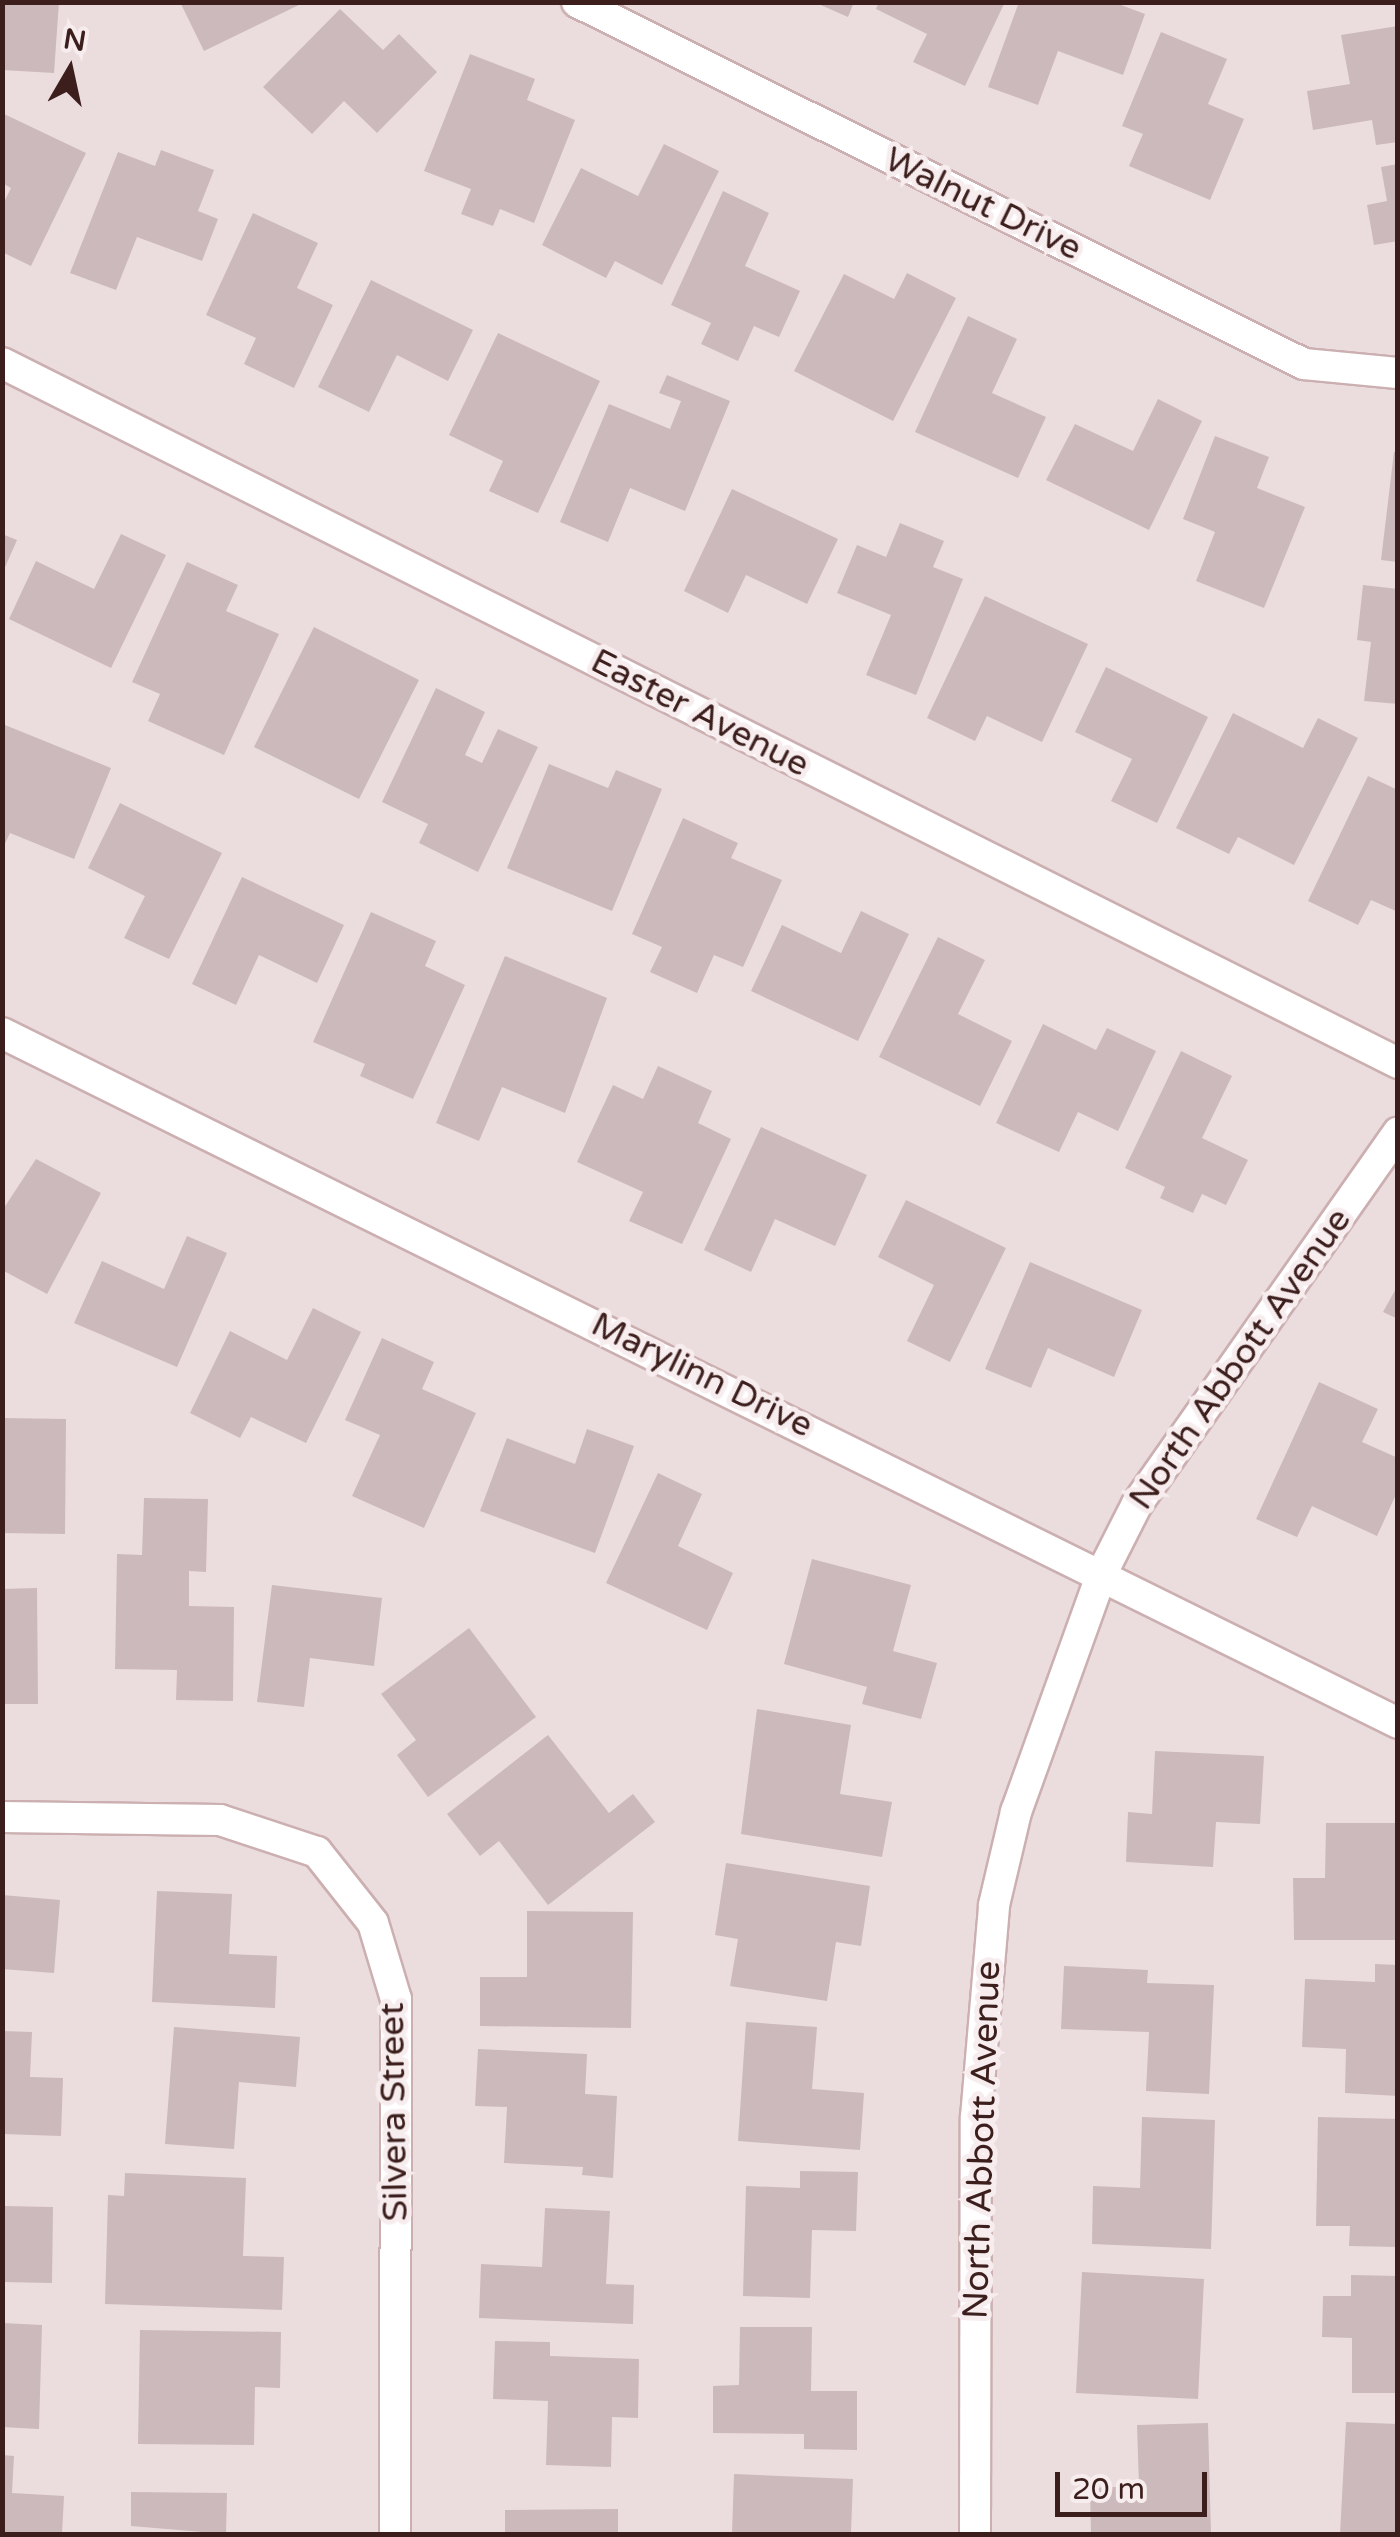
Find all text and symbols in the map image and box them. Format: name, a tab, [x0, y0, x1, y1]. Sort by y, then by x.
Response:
north arrow	[20, 20, 120, 120]
text: N	[61, 22, 88, 59]
street label: Walnut Drive	[878, 138, 1088, 270]
street label: Easter Avenue	[584, 640, 816, 786]
street label: North Abbott Avenue	[1120, 1200, 1360, 1518]
street label: Marylinn Drive	[584, 1303, 820, 1447]
street label: North Abbott Avenue	[955, 1960, 1009, 2320]
street label: Silvera Street	[371, 2002, 417, 2222]
scale bar	[1060, 2452, 1212, 2514]
text: 20 m	[1072, 2471, 1145, 2508]

